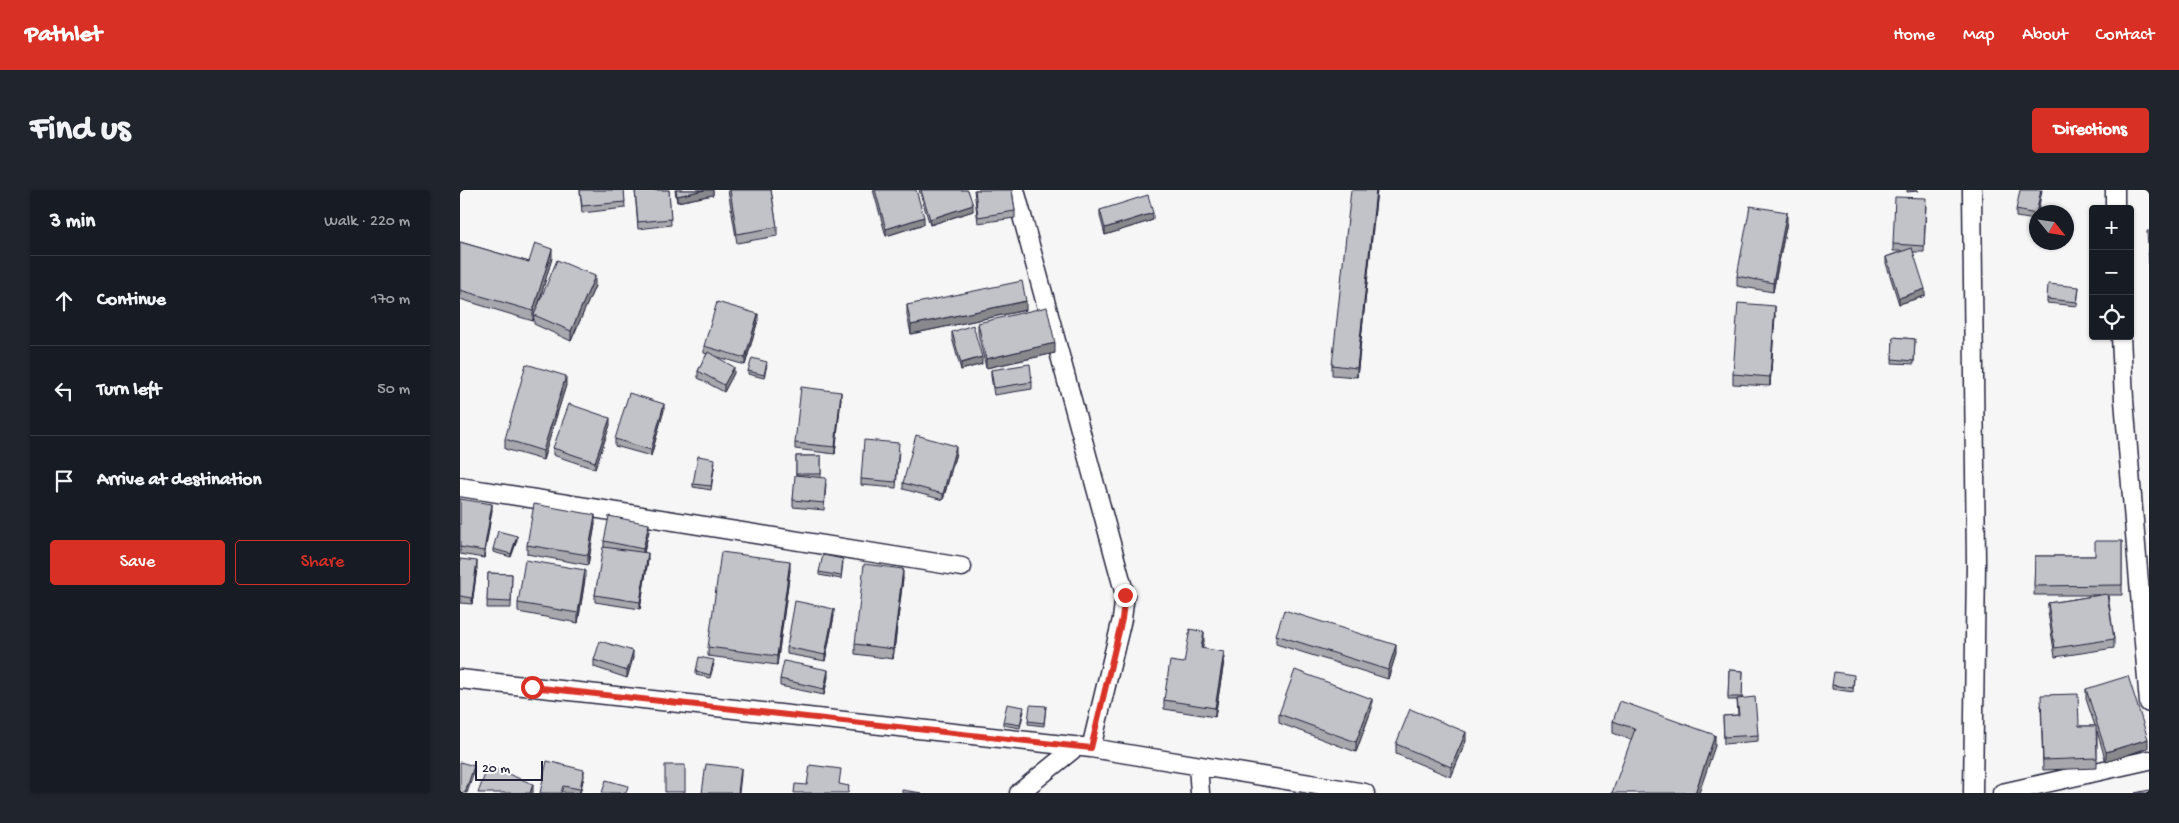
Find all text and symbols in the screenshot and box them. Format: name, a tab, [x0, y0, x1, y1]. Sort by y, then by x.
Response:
text: Pathlet	[25, 21, 102, 50]
text: Home	[1893, 25, 1935, 46]
text: Map	[1963, 25, 1994, 46]
text: About	[2022, 25, 2068, 46]
text: Contact	[2096, 25, 2154, 46]
button: Directions	[2032, 108, 2149, 153]
text: Find us	[30, 110, 130, 151]
north arrow	[2029, 205, 2074, 250]
map controls	[2089, 205, 2134, 340]
button: +	[2089, 205, 2134, 250]
text: 3 min	[50, 210, 95, 235]
text: Walk · 220 m	[324, 213, 410, 232]
button: −	[2089, 250, 2134, 295]
icon: ahead	[50, 287, 78, 315]
text: Continue	[97, 289, 166, 312]
text: 170 m	[371, 291, 410, 310]
button: locate	[2089, 295, 2134, 340]
icon: left	[50, 377, 78, 405]
text: Turn left	[97, 379, 161, 402]
text: 50 m	[377, 381, 410, 400]
icon: arrive	[50, 467, 78, 495]
text: Arrive at destination	[97, 469, 261, 492]
button: Save	[50, 540, 225, 585]
button: Share	[235, 540, 410, 585]
route end	[1114, 584, 1137, 607]
route start	[521, 676, 544, 699]
scale bar	[475, 758, 542, 781]
text: 20 m	[482, 761, 510, 778]

